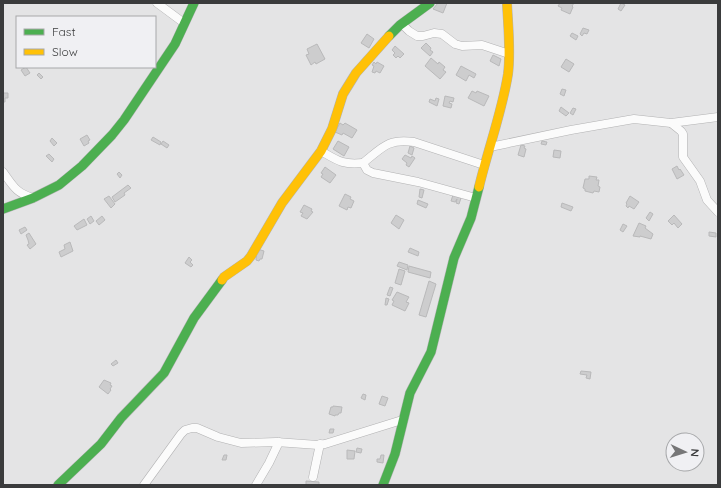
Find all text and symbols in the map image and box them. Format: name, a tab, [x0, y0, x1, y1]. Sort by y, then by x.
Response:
legend	[16, 16, 156, 68]
text: Fast	[52, 24, 76, 39]
text: Slow	[52, 44, 78, 59]
north arrow	[665, 432, 705, 472]
text: N	[688, 448, 702, 457]

